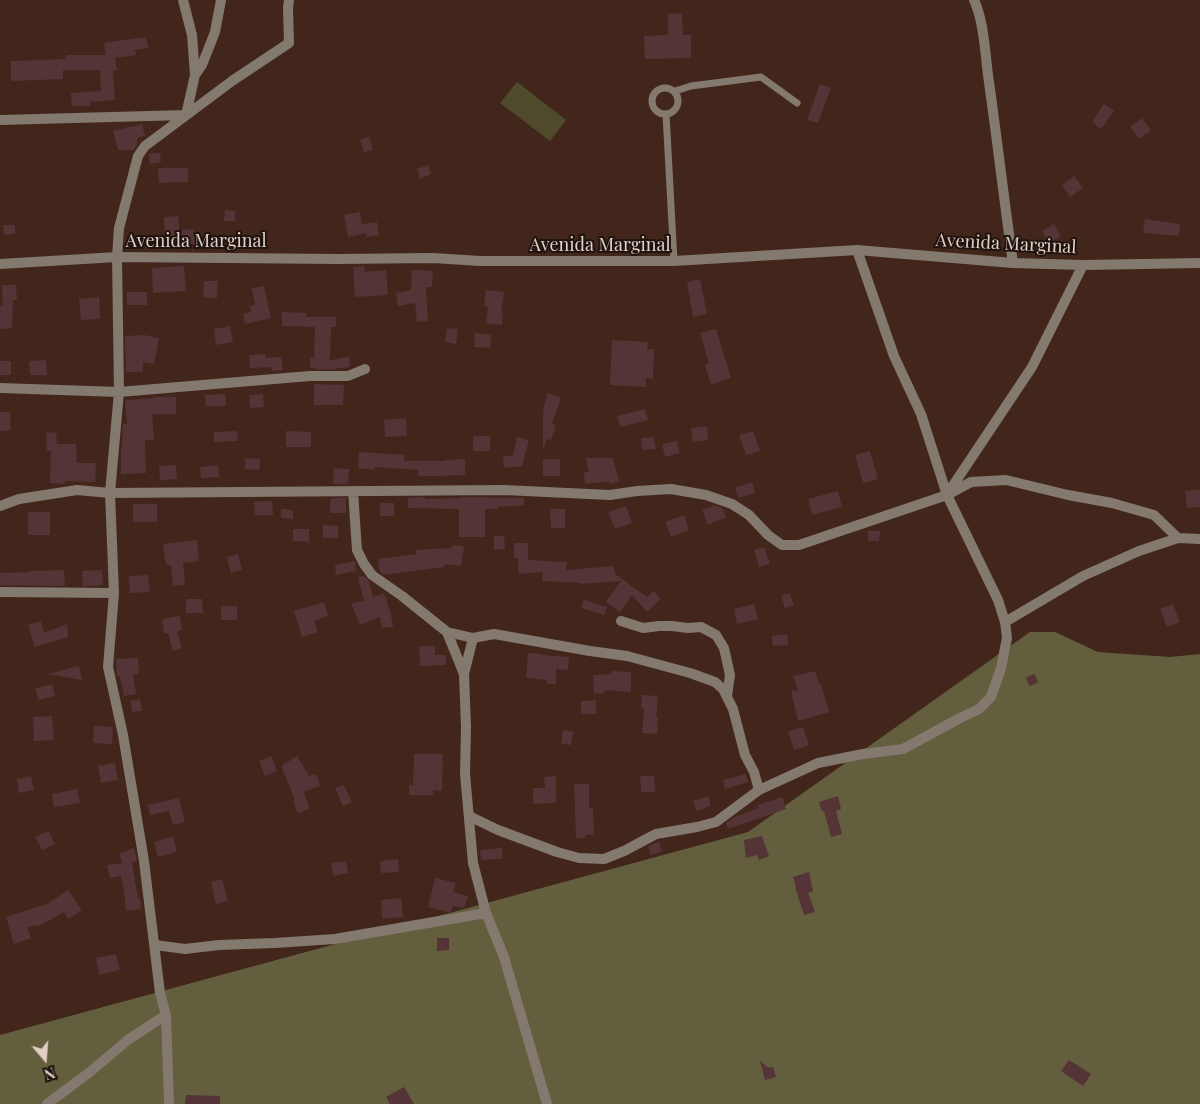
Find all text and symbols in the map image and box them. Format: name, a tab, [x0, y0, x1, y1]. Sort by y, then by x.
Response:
street label: Avenida Marginal	[125, 230, 267, 252]
street label: Avenida Marginal	[935, 230, 1077, 258]
street label: Avenida Marginal	[529, 234, 671, 256]
north arrow	[20, 1034, 70, 1084]
text: N	[42, 1063, 58, 1084]

